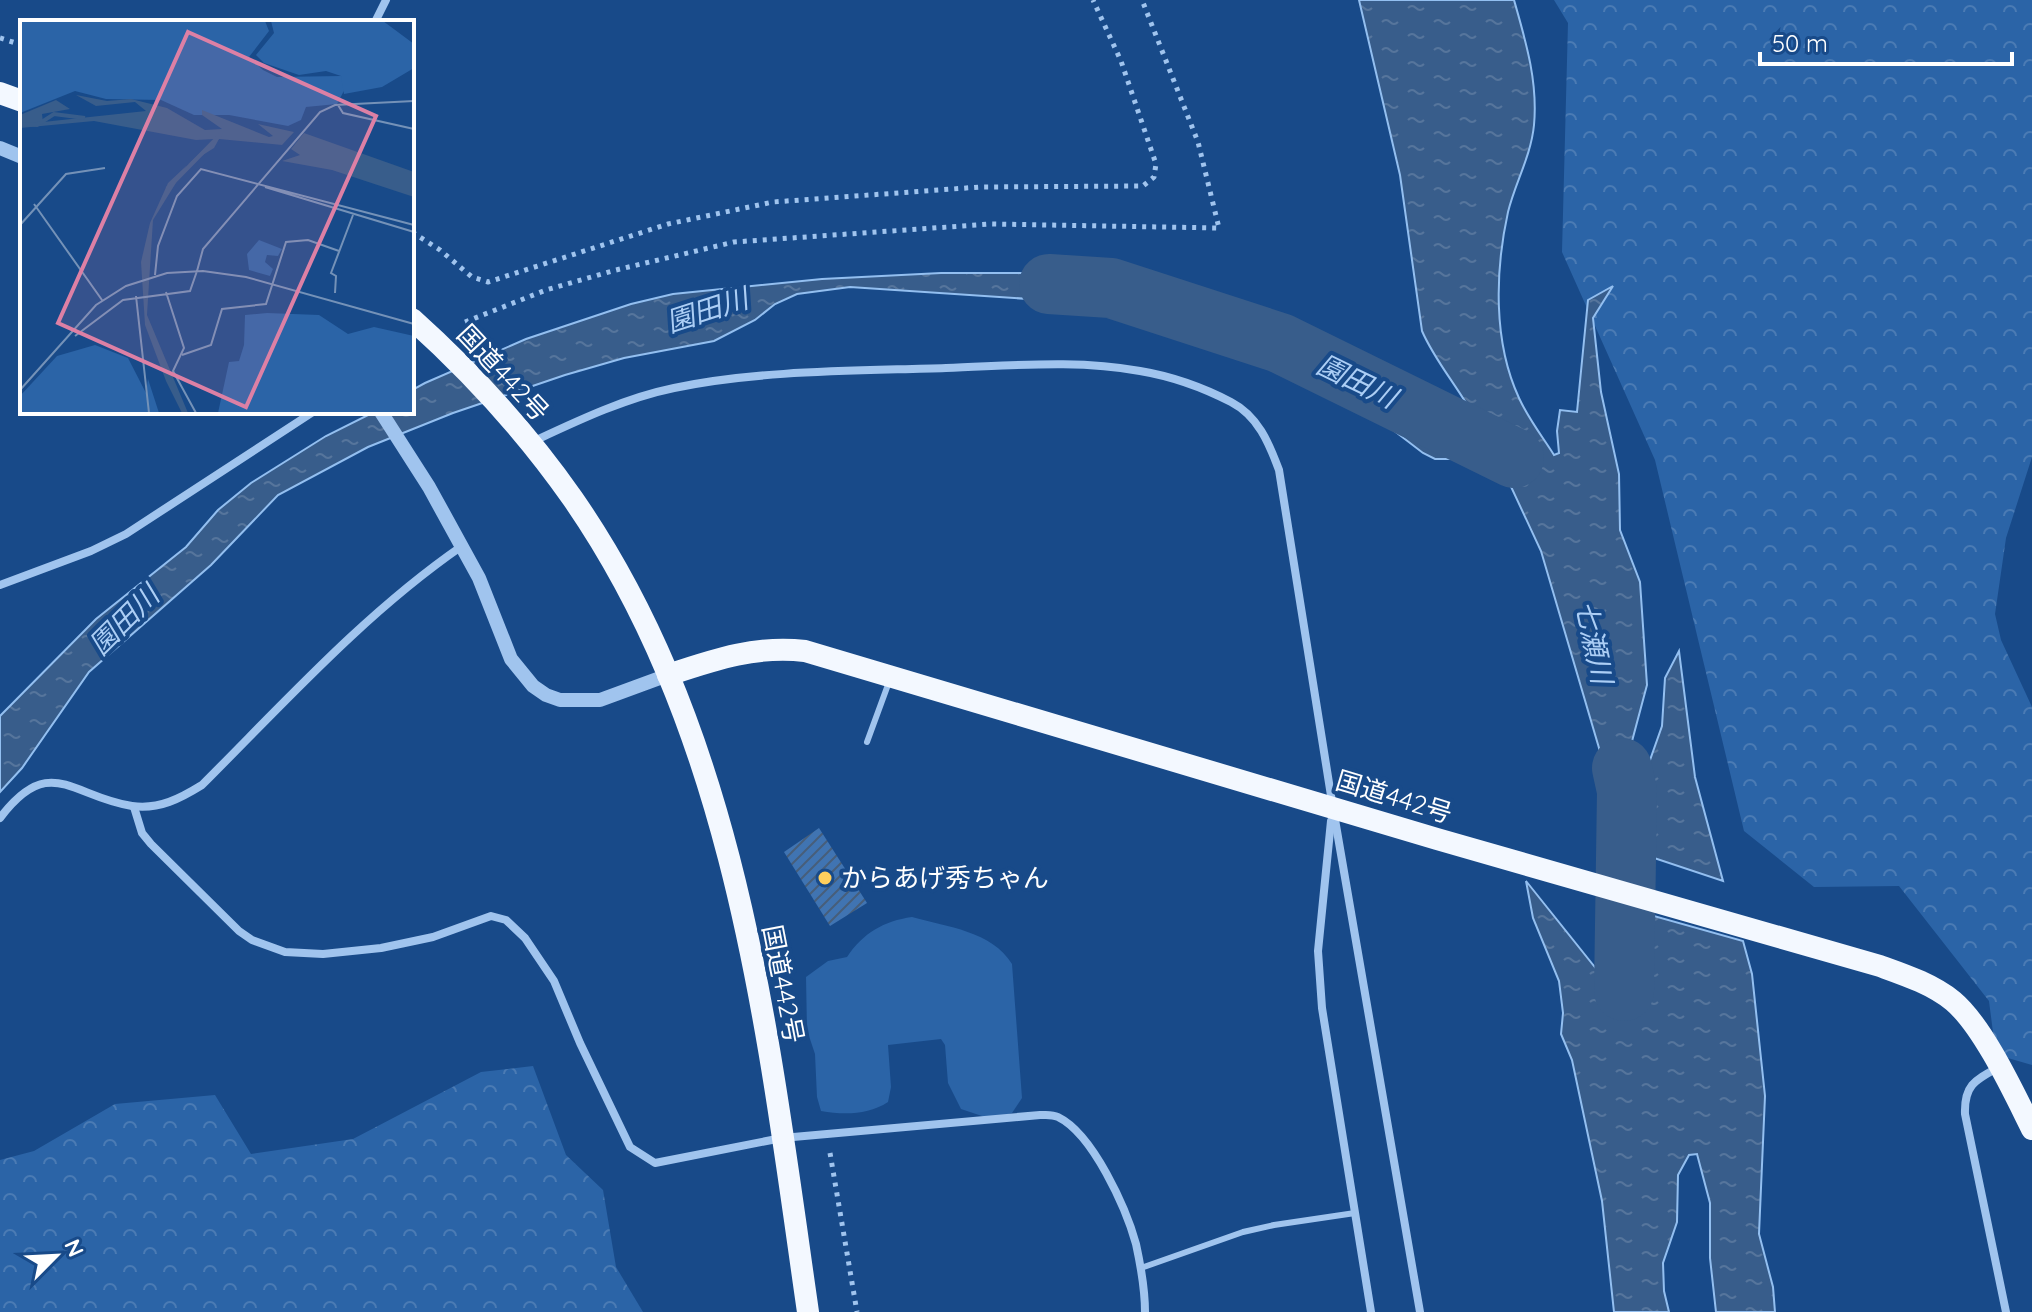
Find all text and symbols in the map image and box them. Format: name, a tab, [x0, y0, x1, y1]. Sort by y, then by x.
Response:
scale bar	[1760, 16, 2012, 66]
inset map	[20, 20, 414, 414]
text: 50 m	[1772, 28, 1828, 58]
water label: 園田川	[661, 279, 755, 339]
street label: 国道442号	[450, 318, 556, 428]
water label: 園田川	[1312, 346, 1405, 416]
water label: 園田川	[82, 575, 168, 662]
water label: 七瀬川	[1569, 597, 1621, 690]
street label: 国道442号	[1332, 763, 1456, 830]
place label: からあげ秀ちゃん	[841, 861, 1049, 894]
marker: からあげ秀ちゃん	[816, 869, 834, 887]
street label: 国道442号	[756, 922, 811, 1046]
north arrow	[16, 1216, 96, 1296]
text: N	[58, 1235, 90, 1261]

